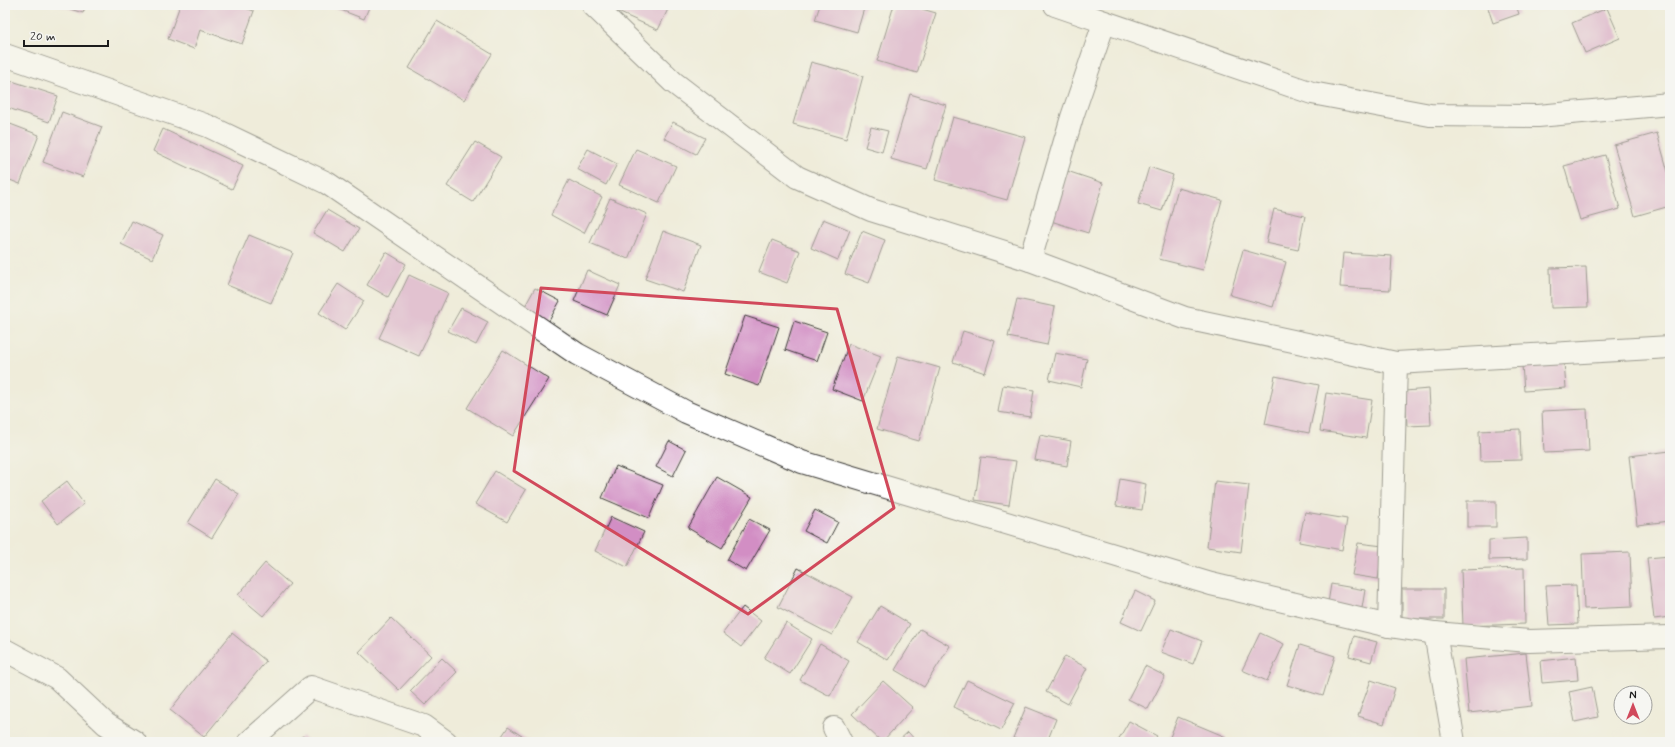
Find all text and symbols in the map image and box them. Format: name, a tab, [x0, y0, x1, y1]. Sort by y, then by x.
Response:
scale bar	[24, 22, 108, 48]
text: 20 m	[30, 29, 56, 45]
north arrow	[1613, 685, 1653, 725]
text: N	[1629, 689, 1637, 703]

